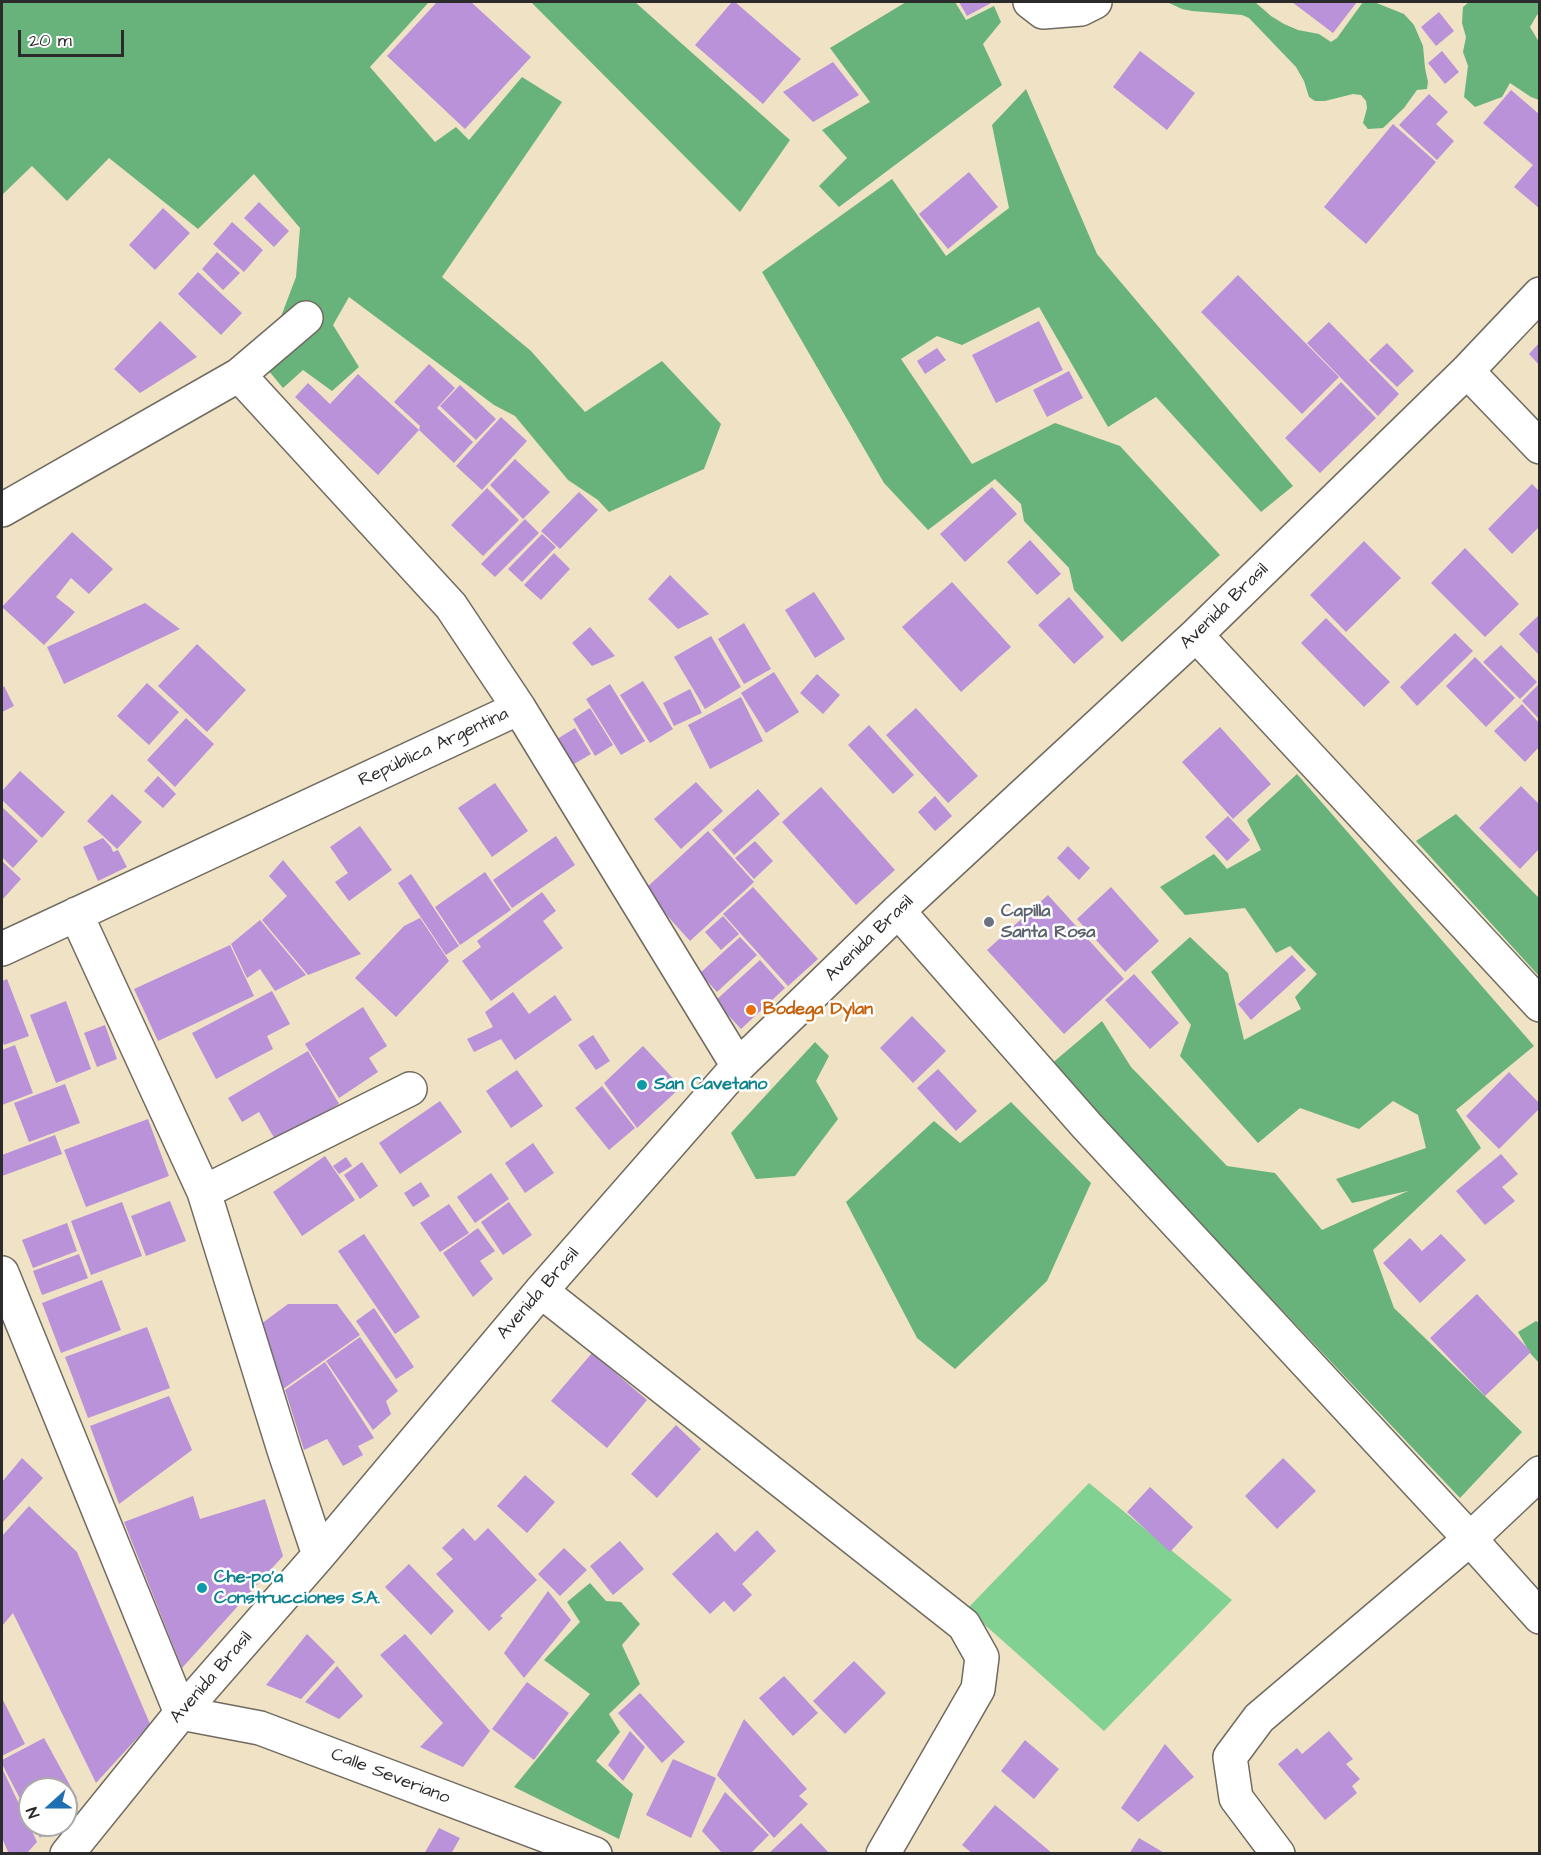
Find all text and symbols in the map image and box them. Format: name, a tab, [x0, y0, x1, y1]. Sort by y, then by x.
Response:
scale bar	[21, 18, 128, 56]
text: 20 m	[29, 28, 72, 53]
street label: Avenida Brasil	[1176, 559, 1274, 655]
street label: República Argentina	[356, 704, 512, 792]
street label: Avenida Brasil	[821, 891, 919, 987]
place label: Capilla Santa Rosa	[1001, 901, 1096, 944]
marker: Capilla Santa Rosa	[982, 915, 996, 929]
place label: Bodega Dylan	[763, 999, 873, 1021]
marker: Bodega Dylan	[744, 1003, 758, 1017]
place label: San Cavetano	[654, 1074, 767, 1096]
marker: San Cavetano	[635, 1078, 649, 1092]
street label: Avenida Brasil	[493, 1244, 585, 1344]
place label: Che-po'a Construcciones S.A.	[214, 1567, 380, 1610]
marker: Che-po'a Construcciones S.A.	[195, 1581, 209, 1595]
street label: Avenida Brasil	[166, 1628, 258, 1728]
street label: Calle Severiano	[327, 1744, 453, 1810]
north arrow	[18, 1777, 78, 1837]
text: N	[21, 1804, 45, 1821]

